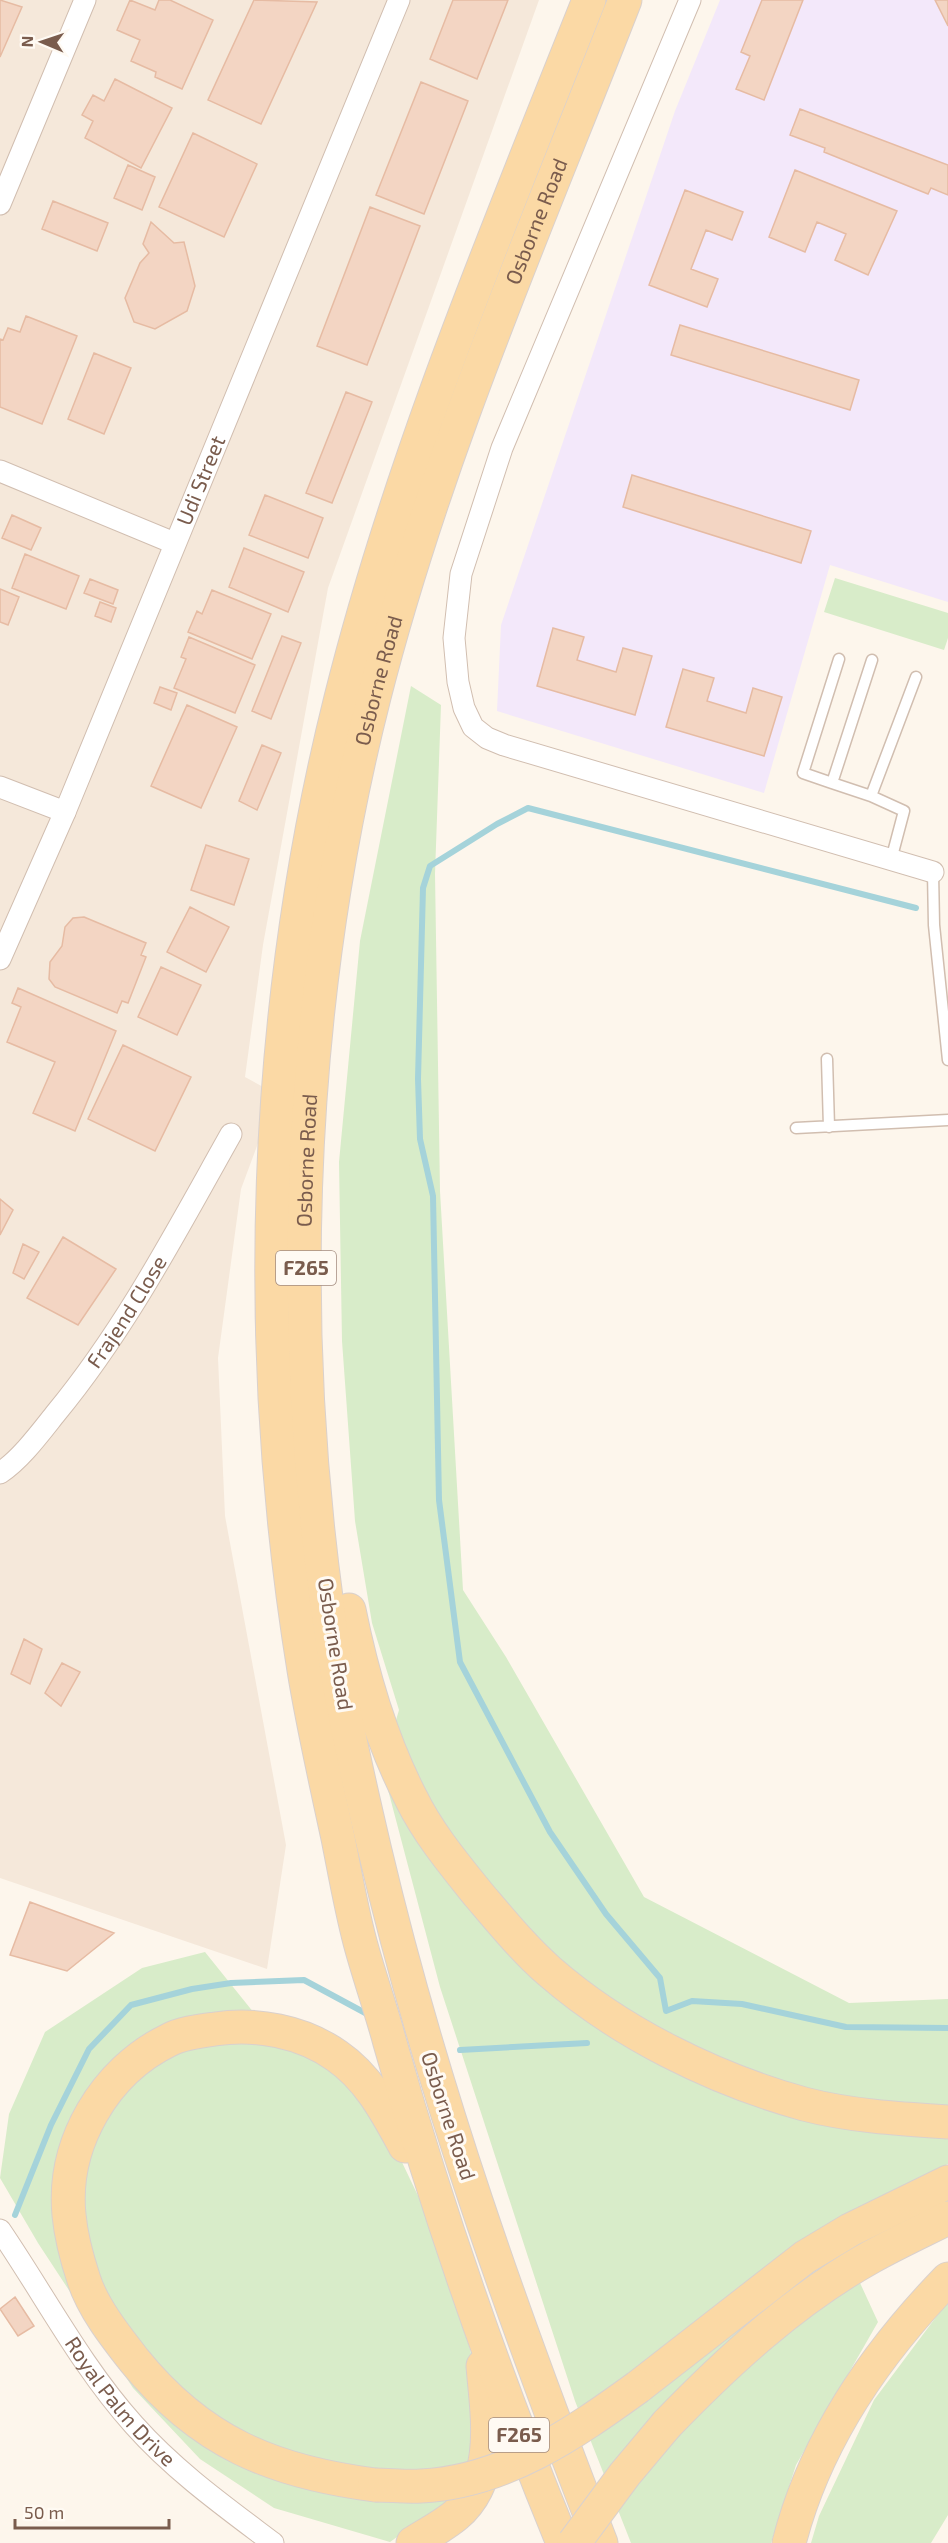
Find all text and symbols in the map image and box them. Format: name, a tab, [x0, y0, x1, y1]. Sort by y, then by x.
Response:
north arrow	[12, 12, 72, 72]
text: N	[17, 35, 36, 48]
street label: Osborne Road	[499, 154, 572, 288]
street label: Udi Street	[170, 432, 229, 528]
street label: Osborne Road	[349, 612, 407, 748]
street label: Osborne Road	[291, 1093, 321, 1227]
street label: Frajend Close	[81, 1251, 171, 1372]
road number: F265	[276, 1251, 336, 1285]
street label: Osborne Road	[314, 1576, 359, 1712]
street label: Osborne Road	[417, 2048, 482, 2183]
street label: Royal Palm Drive	[61, 2332, 181, 2471]
road number: F265	[489, 2418, 549, 2452]
scale bar	[15, 2492, 170, 2530]
text: 50 m	[24, 2501, 64, 2523]

